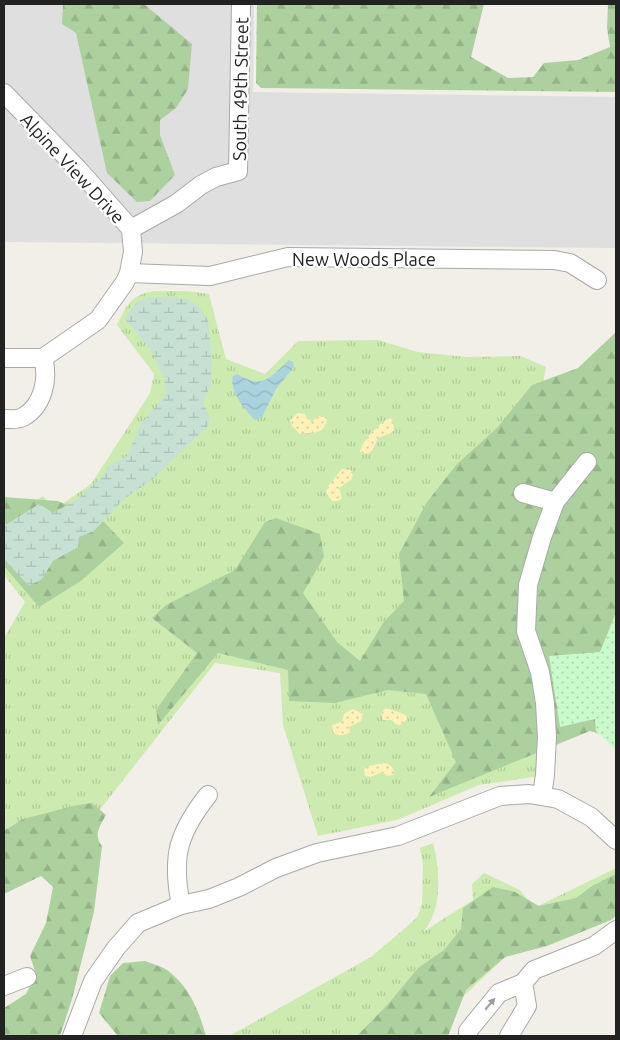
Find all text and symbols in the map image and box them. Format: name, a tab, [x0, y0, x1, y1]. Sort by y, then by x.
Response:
street label: South 49th Street	[229, 17, 251, 161]
street label: Alpine View Drive	[17, 109, 129, 227]
street label: New Woods Place	[292, 249, 436, 269]
one-way arrow	[485, 998, 496, 1011]

